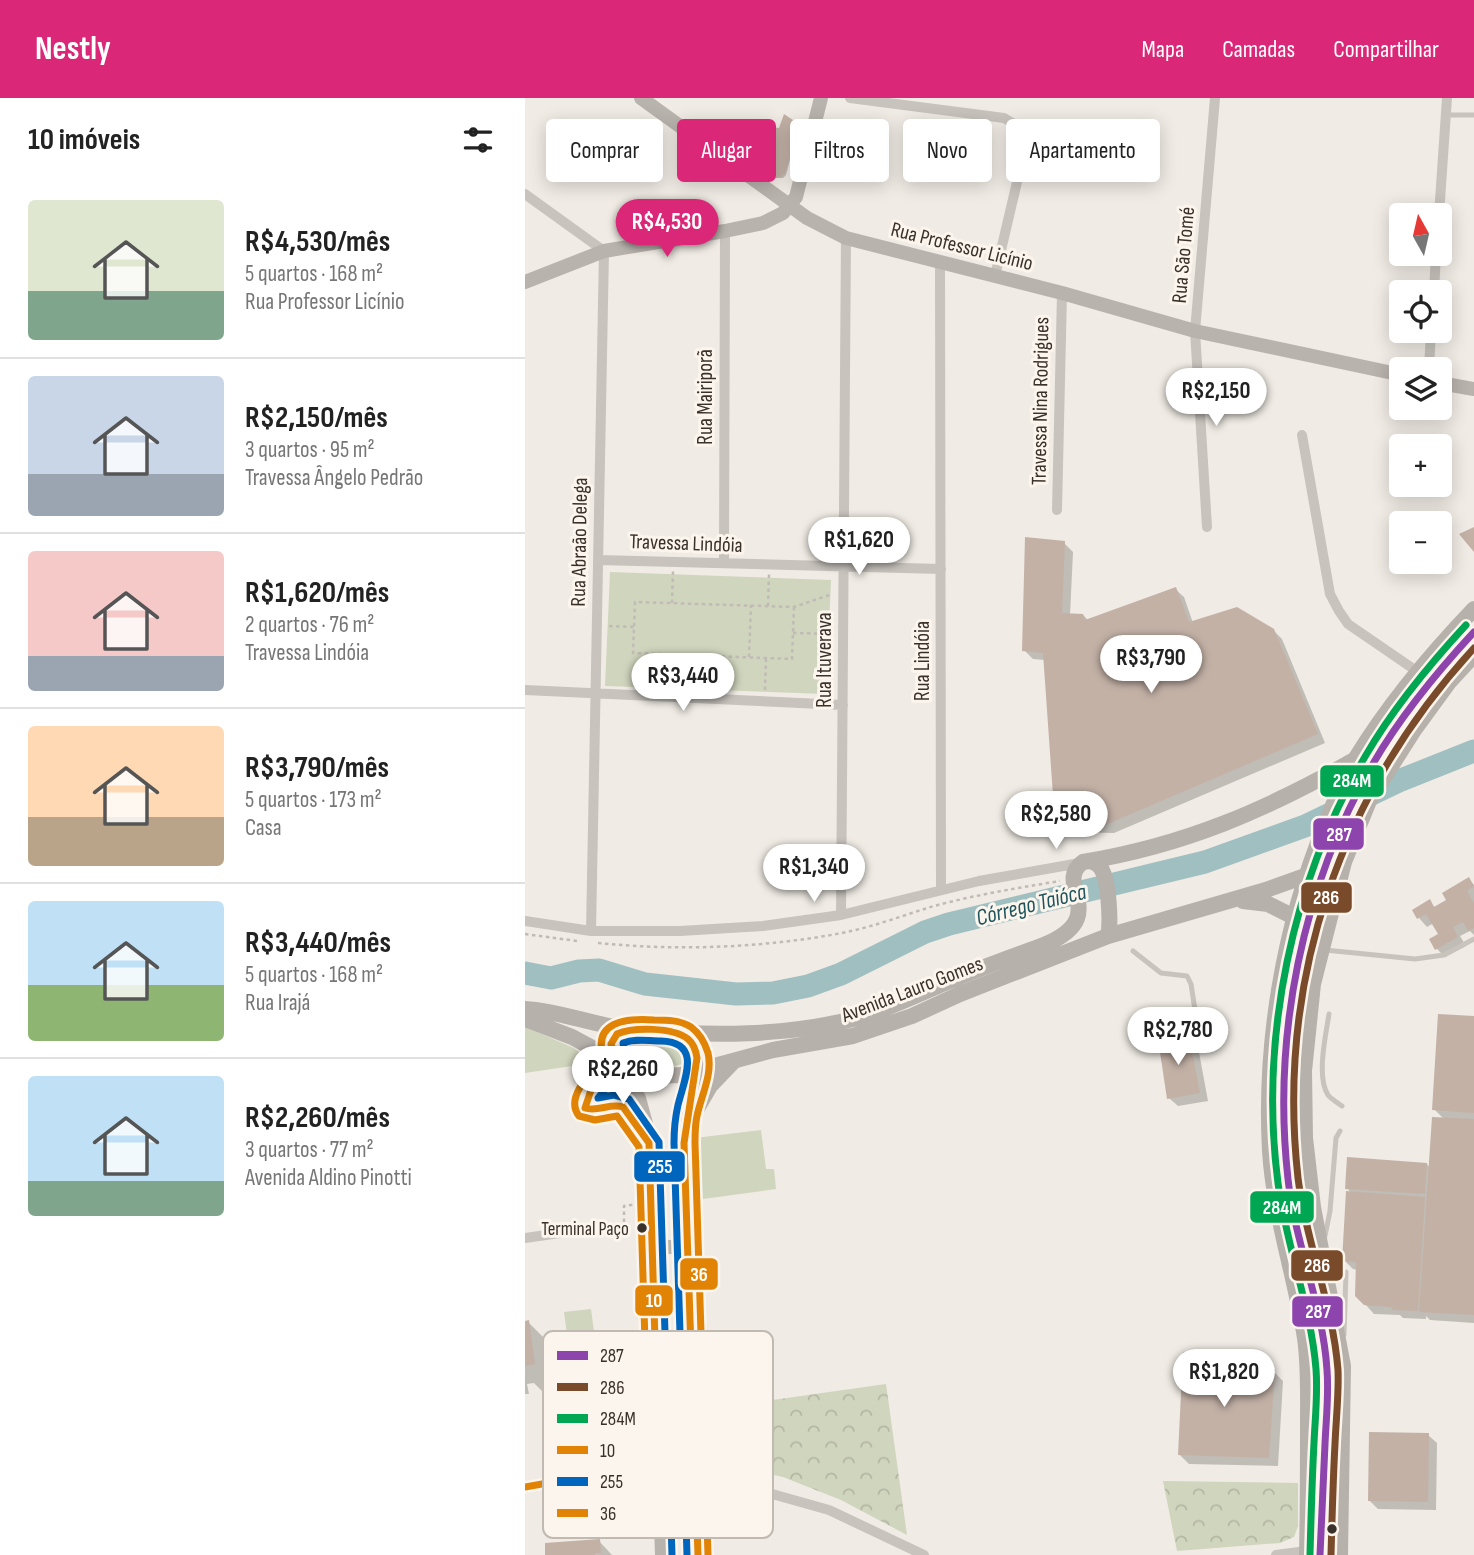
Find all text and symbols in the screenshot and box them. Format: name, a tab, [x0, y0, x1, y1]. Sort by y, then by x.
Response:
text: Nestly	[35, 29, 111, 69]
text: Mapa	[1142, 35, 1184, 64]
text: Camadas	[1222, 35, 1295, 64]
text: Compartilhar	[1333, 35, 1439, 64]
chip: Comprar	[546, 119, 663, 182]
chip: Alugar	[677, 119, 776, 182]
chip: Filtros	[790, 119, 889, 182]
chip: Novo	[903, 119, 992, 182]
chip: Apartamento	[1006, 119, 1160, 182]
icon: filters	[459, 121, 497, 159]
text: 10 imóveis	[28, 122, 140, 158]
pin: R$4,530	[602, 200, 732, 259]
north arrow	[1389, 203, 1453, 266]
map controls	[1389, 203, 1452, 574]
street label: Rua São Tomé	[1167, 206, 1200, 304]
text: R$4,530	[632, 208, 702, 236]
street label: Rua Professor Licínio	[888, 217, 1036, 276]
text: R$4,530/mês	[245, 224, 390, 260]
icon: home	[84, 228, 168, 312]
text: 5 quartos · 168 m²	[245, 260, 383, 288]
button: locate	[1389, 280, 1452, 343]
text: Rua Professor Licínio	[245, 288, 405, 316]
street label: Travessa Nina Rodrigues	[1027, 317, 1054, 485]
street label: Rua Mairiporã	[693, 349, 718, 445]
button: layers	[1389, 357, 1452, 420]
pin: R$2,150	[1151, 368, 1281, 428]
text: R$2,150	[1182, 377, 1250, 405]
text: R$2,150/mês	[245, 400, 388, 436]
icon: home	[84, 404, 168, 488]
button: +	[1389, 434, 1452, 497]
text: 3 quartos · 95 m²	[245, 436, 375, 464]
text: Travessa Ângelo Pedrão	[245, 464, 423, 492]
street label: Rua Abraão Delega	[566, 477, 593, 607]
button: −	[1389, 511, 1452, 574]
pin: R$1,620	[794, 518, 924, 577]
text: R$1,620	[824, 526, 894, 554]
street label: Travessa Lindóia	[629, 529, 743, 558]
text: R$1,620/mês	[245, 575, 389, 611]
icon: home	[84, 579, 168, 663]
text: 2 quartos · 76 m²	[245, 611, 374, 639]
street label: Rua Ituverava	[812, 612, 837, 708]
street label: Rua Lindóia	[910, 621, 935, 701]
pin: R$3,790	[1086, 636, 1216, 695]
text: Travessa Lindóia	[245, 639, 369, 667]
text: R$3,790	[1116, 644, 1186, 672]
pin: R$3,440	[618, 654, 748, 713]
text: R$3,440	[647, 662, 719, 690]
text: R$3,790/mês	[245, 750, 389, 786]
icon: home	[84, 754, 168, 838]
line badge: 284M	[1319, 764, 1385, 798]
text: 284M	[1333, 770, 1371, 793]
text: 5 quartos · 173 m²	[245, 786, 382, 814]
pin: R$2,580	[991, 792, 1121, 851]
text: R$2,580	[1021, 800, 1091, 828]
text: Casa	[245, 814, 282, 842]
line badge: 287	[1312, 817, 1365, 851]
text: 287	[1326, 824, 1352, 847]
pin: R$1,340	[749, 844, 879, 904]
text: R$1,340	[779, 853, 849, 881]
water label: Córrego Taióca	[973, 878, 1090, 932]
line badge: 286	[1300, 881, 1353, 914]
text: 286	[1313, 887, 1339, 910]
text: R$3,440/mês	[245, 925, 391, 961]
icon: home	[84, 929, 168, 1013]
street label: Avenida Lauro Gomes	[837, 951, 986, 1028]
text: 5 quartos · 168 m²	[245, 961, 383, 989]
text: Rua Irajá	[245, 989, 310, 1017]
pin: R$2,780	[1113, 1007, 1243, 1067]
text: R$2,780	[1143, 1016, 1213, 1044]
pin: R$2,260	[558, 1046, 688, 1106]
text: R$2,260	[588, 1055, 658, 1083]
text: R$2,260/mês	[245, 1100, 390, 1136]
icon: home	[84, 1104, 168, 1188]
text: 3 quartos · 77 m²	[245, 1136, 374, 1164]
line badge: 255	[633, 1150, 686, 1183]
text: 255	[647, 1156, 673, 1179]
text: Avenida Aldino Pinotti	[245, 1164, 412, 1192]
line badge: 284M	[1249, 1190, 1315, 1224]
text: 284M	[1263, 1197, 1301, 1220]
place label: Terminal Paço	[541, 1218, 629, 1241]
marker: Terminal Paço	[635, 1221, 649, 1235]
line badge: 286	[1290, 1249, 1344, 1282]
text: 286	[1304, 1255, 1330, 1278]
line badge: 36	[679, 1257, 719, 1291]
text: 36	[690, 1264, 708, 1287]
line badge: 10	[634, 1284, 674, 1317]
text: 10	[646, 1290, 662, 1313]
line badge: 287	[1291, 1295, 1344, 1328]
text: 287	[1305, 1301, 1331, 1324]
legend	[543, 1331, 773, 1538]
text: 287	[600, 1345, 624, 1368]
pin: R$1,820	[1159, 1350, 1289, 1409]
text: R$1,820	[1189, 1358, 1259, 1386]
text: 286	[600, 1377, 624, 1400]
text: 284M	[600, 1408, 636, 1431]
text: 10	[600, 1440, 615, 1463]
text: 255	[600, 1471, 623, 1494]
text: 36	[600, 1503, 616, 1526]
unlabelled marker	[1325, 1522, 1339, 1536]

